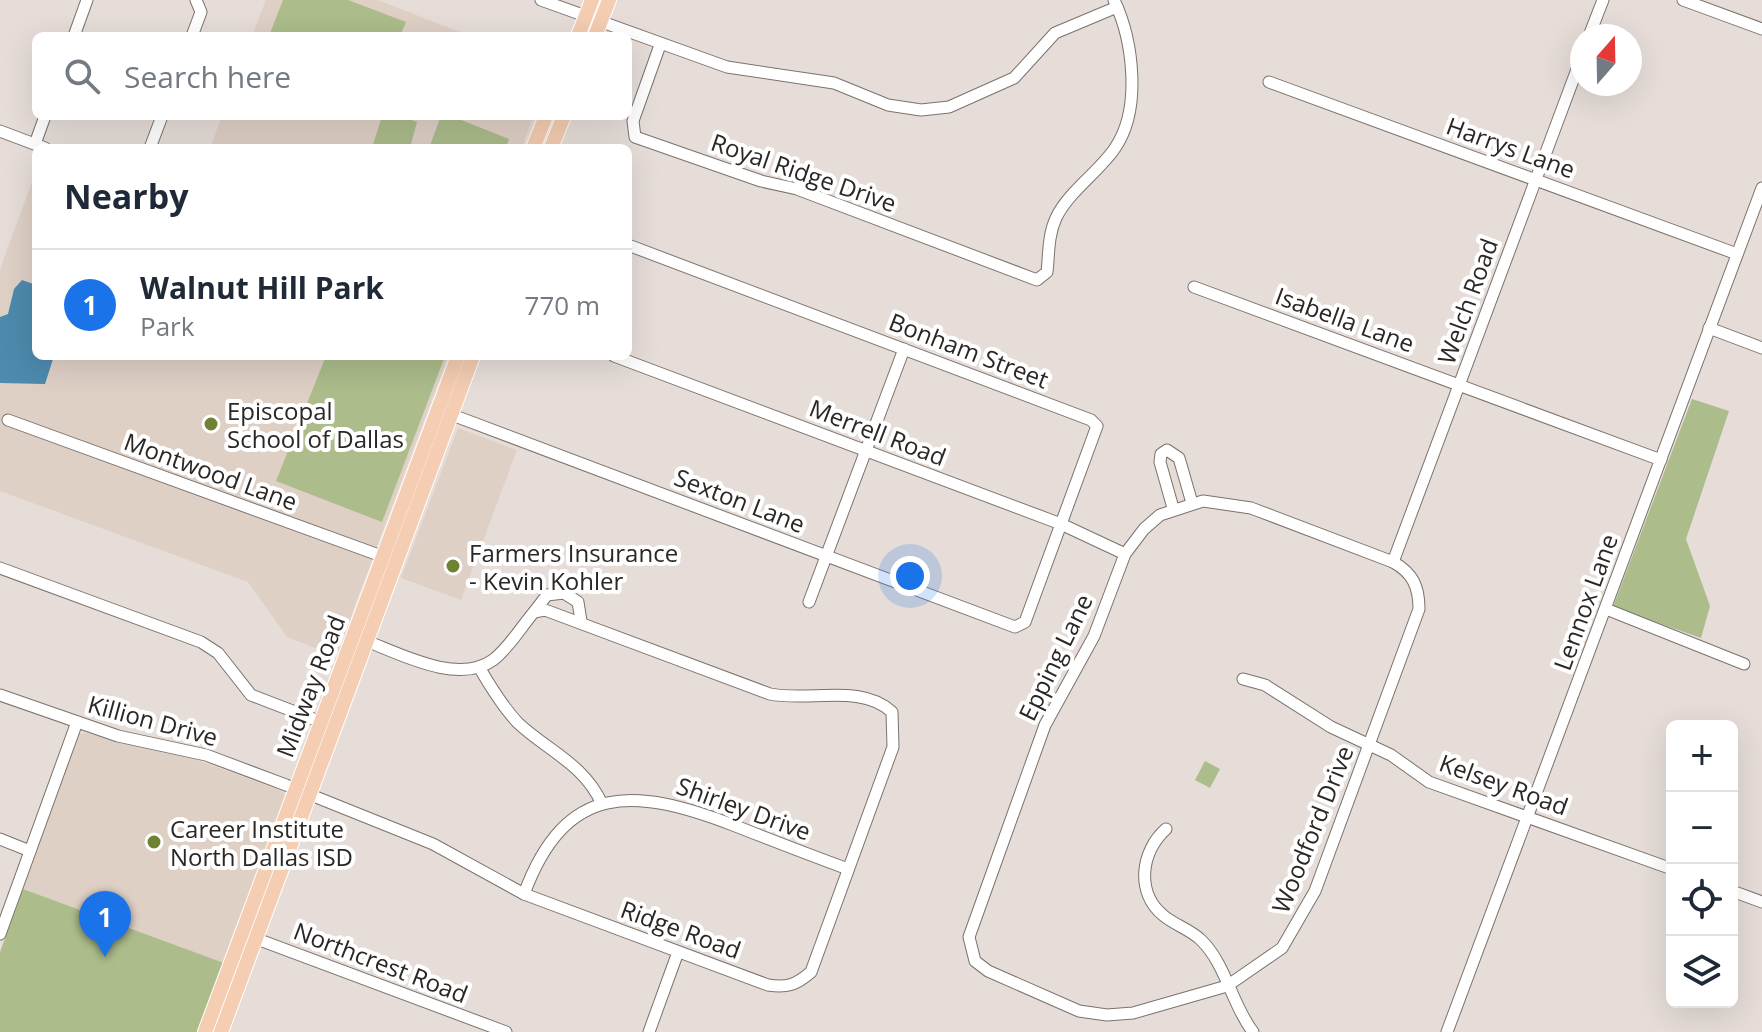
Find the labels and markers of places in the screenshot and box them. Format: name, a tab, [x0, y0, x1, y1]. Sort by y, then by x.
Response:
place label: Episcopal School of Dallas	[227, 394, 404, 455]
marker: Episcopal School of Dallas	[202, 415, 220, 433]
place label: Farmers Insurance - Kevin Kohler	[469, 536, 678, 597]
marker: Farmers Insurance - Kevin Kohler	[444, 557, 462, 575]
place label: Career Institute North Dallas ISD	[170, 812, 353, 873]
marker: Career Institute North Dallas ISD	[145, 833, 163, 851]
pin: 1	[79, 891, 131, 957]

